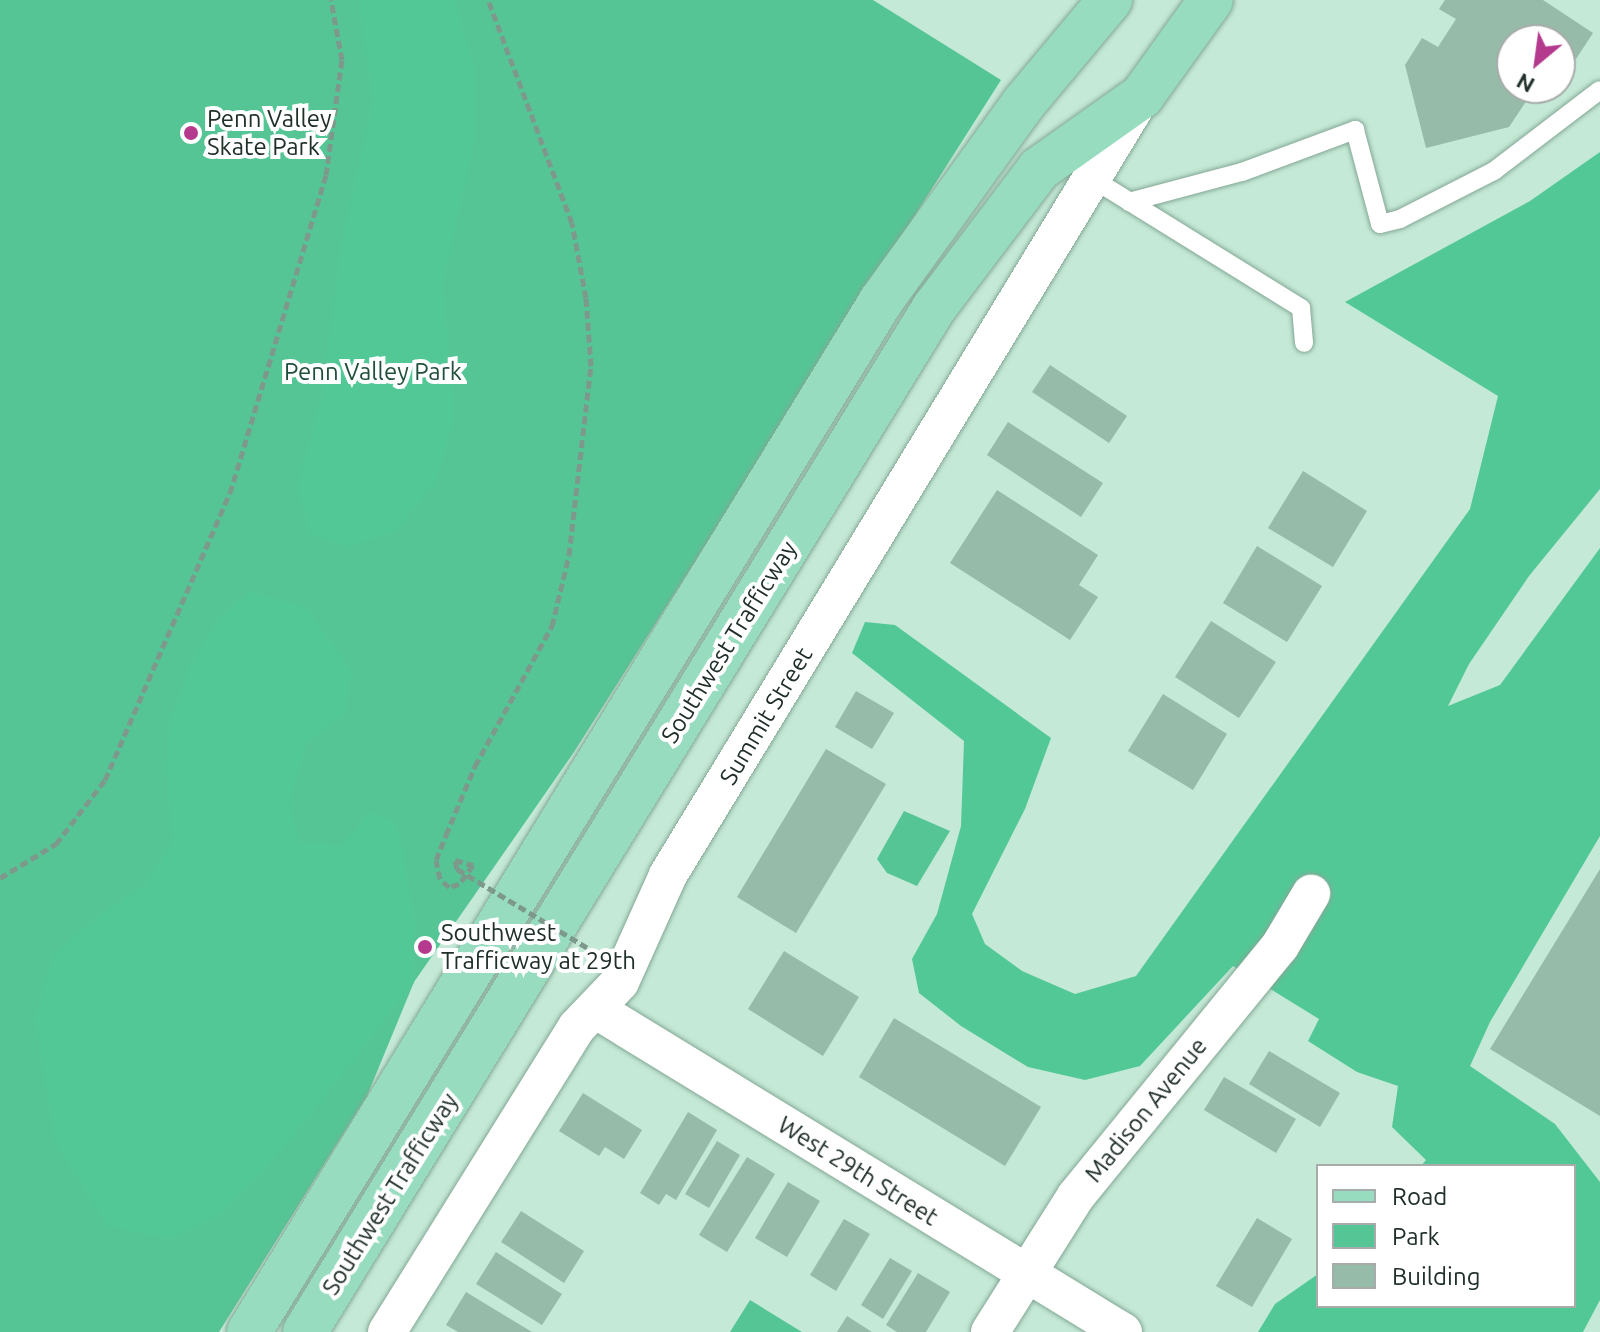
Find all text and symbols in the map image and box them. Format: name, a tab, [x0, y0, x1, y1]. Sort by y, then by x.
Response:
north arrow	[1496, 24, 1576, 104]
text: N	[1512, 69, 1538, 99]
place label: Penn Valley Skate Park	[207, 105, 332, 161]
marker: Penn Valley Skate Park	[182, 124, 200, 142]
park label: Penn Valley Park	[284, 358, 462, 386]
street label: Southwest Trafficway	[655, 536, 803, 748]
street label: Summit Street	[714, 642, 818, 790]
place label: Southwest Trafficway at 29th	[441, 919, 636, 975]
marker: Southwest Trafficway at 29th	[416, 938, 434, 956]
street label: Madison Avenue	[1079, 1032, 1213, 1188]
street label: Southwest Trafficway	[316, 1088, 464, 1300]
street label: West 29th Street	[773, 1110, 943, 1232]
legend	[1316, 1164, 1576, 1308]
text: Road	[1392, 1183, 1447, 1210]
text: Park	[1392, 1223, 1440, 1250]
text: Building	[1392, 1263, 1480, 1290]

